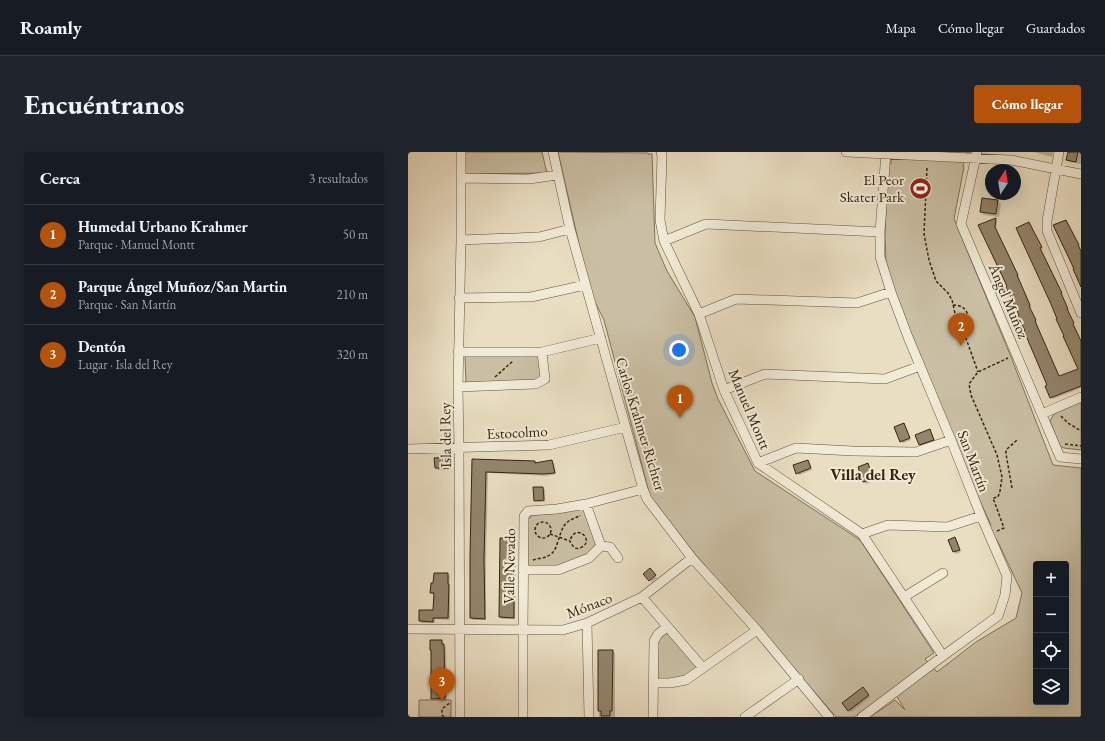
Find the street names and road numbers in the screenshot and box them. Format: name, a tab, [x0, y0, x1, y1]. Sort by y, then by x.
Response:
street label: Ángel Muñoz	[984, 260, 1033, 342]
street label: Carlos Krahmer Richter	[612, 355, 670, 493]
street label: Manuel Montt	[725, 366, 776, 452]
street label: Isla del Rey	[435, 402, 455, 468]
street label: Estocolmo	[486, 421, 548, 443]
street label: San Martín	[954, 428, 994, 495]
street label: Valle Nevado	[499, 528, 519, 604]
street label: Mónaco	[563, 588, 615, 622]

